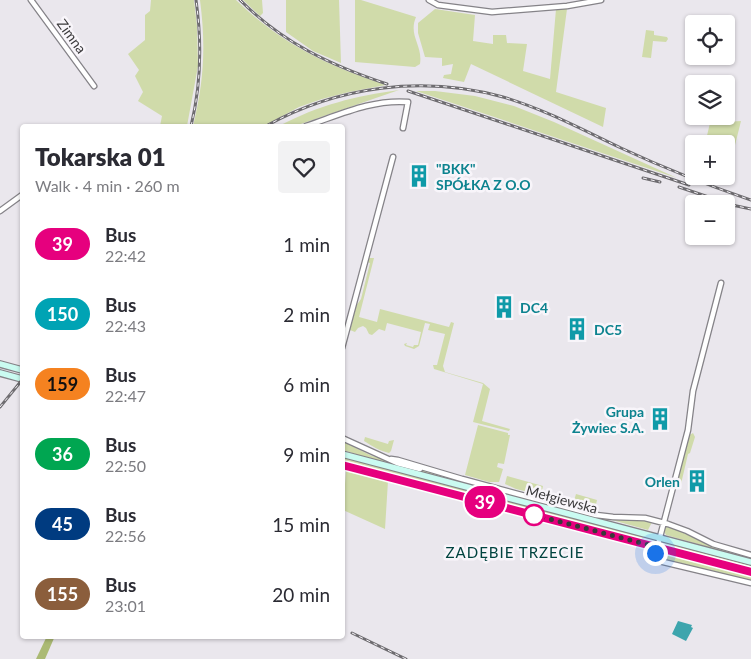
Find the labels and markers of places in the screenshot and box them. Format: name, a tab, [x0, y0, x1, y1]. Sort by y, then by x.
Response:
place label: "BKK" SPÓŁKA Z O.O	[436, 160, 531, 193]
building icon: "BKK" SPÓŁKA Z O.O	[406, 163, 432, 189]
building icon: DC4	[491, 294, 517, 320]
place label: DC4	[520, 299, 548, 316]
building icon: DC5	[564, 316, 590, 342]
place label: DC5	[594, 321, 622, 338]
place label: Grupa Żywiec S.A.	[572, 403, 644, 436]
building icon: Grupa Żywiec S.A.	[647, 406, 673, 432]
building icon: Orlen	[684, 468, 710, 494]
place label: Orlen	[645, 473, 680, 490]
unlabelled marker	[523, 504, 545, 526]

